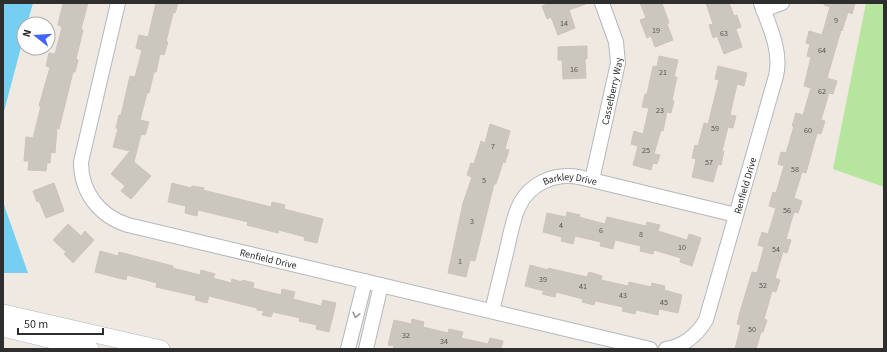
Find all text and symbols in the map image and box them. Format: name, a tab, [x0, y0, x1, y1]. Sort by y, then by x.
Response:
house number: 9	[834, 15, 838, 26]
north arrow	[16, 16, 56, 56]
house number: 14	[560, 18, 568, 29]
house number: 19	[652, 25, 660, 36]
text: N	[19, 28, 35, 39]
house number: 63	[720, 28, 728, 39]
house number: 64	[818, 45, 826, 56]
street label: Casselberry Way	[598, 57, 626, 126]
house number: 16	[570, 64, 578, 75]
house number: 21	[659, 67, 667, 78]
house number: 62	[818, 86, 826, 97]
house number: 23	[656, 105, 664, 116]
house number: 59	[711, 123, 719, 134]
house number: 60	[804, 125, 812, 136]
house number: 7	[491, 141, 495, 152]
house number: 25	[642, 145, 650, 156]
street label: Renfield Drive	[731, 156, 760, 216]
house number: 57	[705, 157, 713, 168]
house number: 58	[791, 164, 799, 175]
street label: Barkley Drive	[541, 170, 598, 189]
house number: 5	[482, 175, 486, 186]
house number: 56	[783, 205, 791, 216]
house number: 3	[470, 216, 474, 227]
house number: 4	[559, 220, 563, 231]
house number: 6	[599, 225, 603, 236]
house number: 8	[639, 229, 643, 240]
house number: 10	[678, 242, 686, 253]
house number: 54	[772, 244, 780, 255]
street label: Renfield Drive	[238, 246, 298, 273]
house number: 1	[458, 256, 462, 267]
house number: 39	[539, 274, 547, 285]
house number: 52	[759, 280, 767, 291]
house number: 41	[579, 281, 587, 292]
house number: 43	[619, 290, 627, 301]
house number: 45	[660, 297, 668, 308]
scale bar	[18, 310, 103, 336]
one-way arrow	[352, 311, 361, 318]
text: 50 m	[24, 316, 48, 333]
house number: 50	[748, 324, 756, 335]
house number: 32	[402, 330, 410, 341]
house number: 34	[440, 336, 448, 347]

